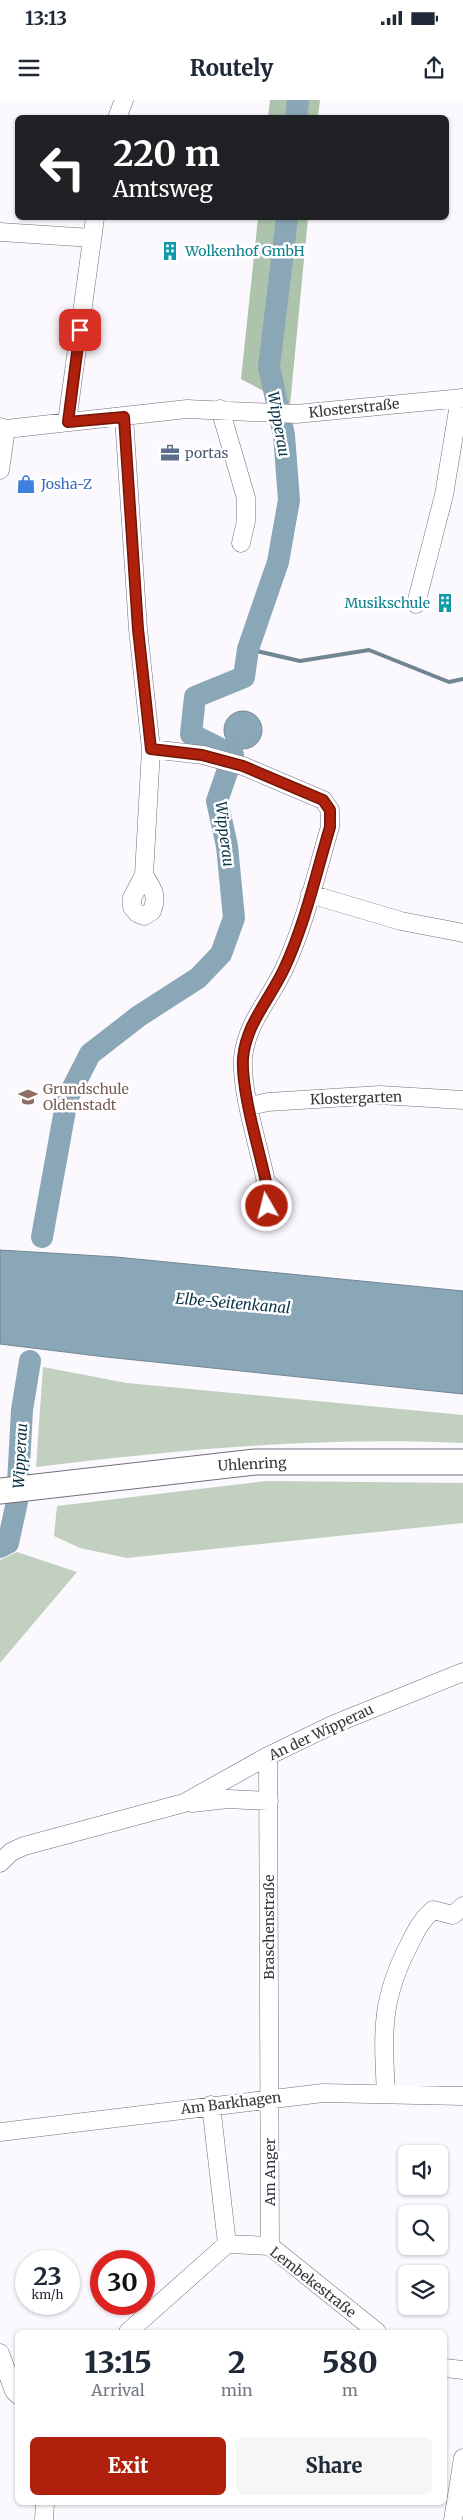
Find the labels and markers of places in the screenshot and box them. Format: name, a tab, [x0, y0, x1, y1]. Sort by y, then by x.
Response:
building icon: Wolkenhof GmbH	[159, 240, 181, 262]
place label: Wolkenhof GmbH	[184, 242, 305, 260]
pin	[59, 309, 101, 351]
office icon: portas	[159, 442, 181, 464]
place label: portas	[185, 444, 228, 462]
shop icon: Josha-Z	[15, 473, 37, 495]
place label: Josha-Z	[40, 475, 92, 493]
building icon: Musikschule	[434, 592, 456, 614]
place label: Musikschule	[345, 594, 430, 612]
place label: Grundschule Oldenstadt	[43, 1080, 129, 1114]
school or university icon: Grundschule Oldenstadt	[17, 1086, 39, 1108]

